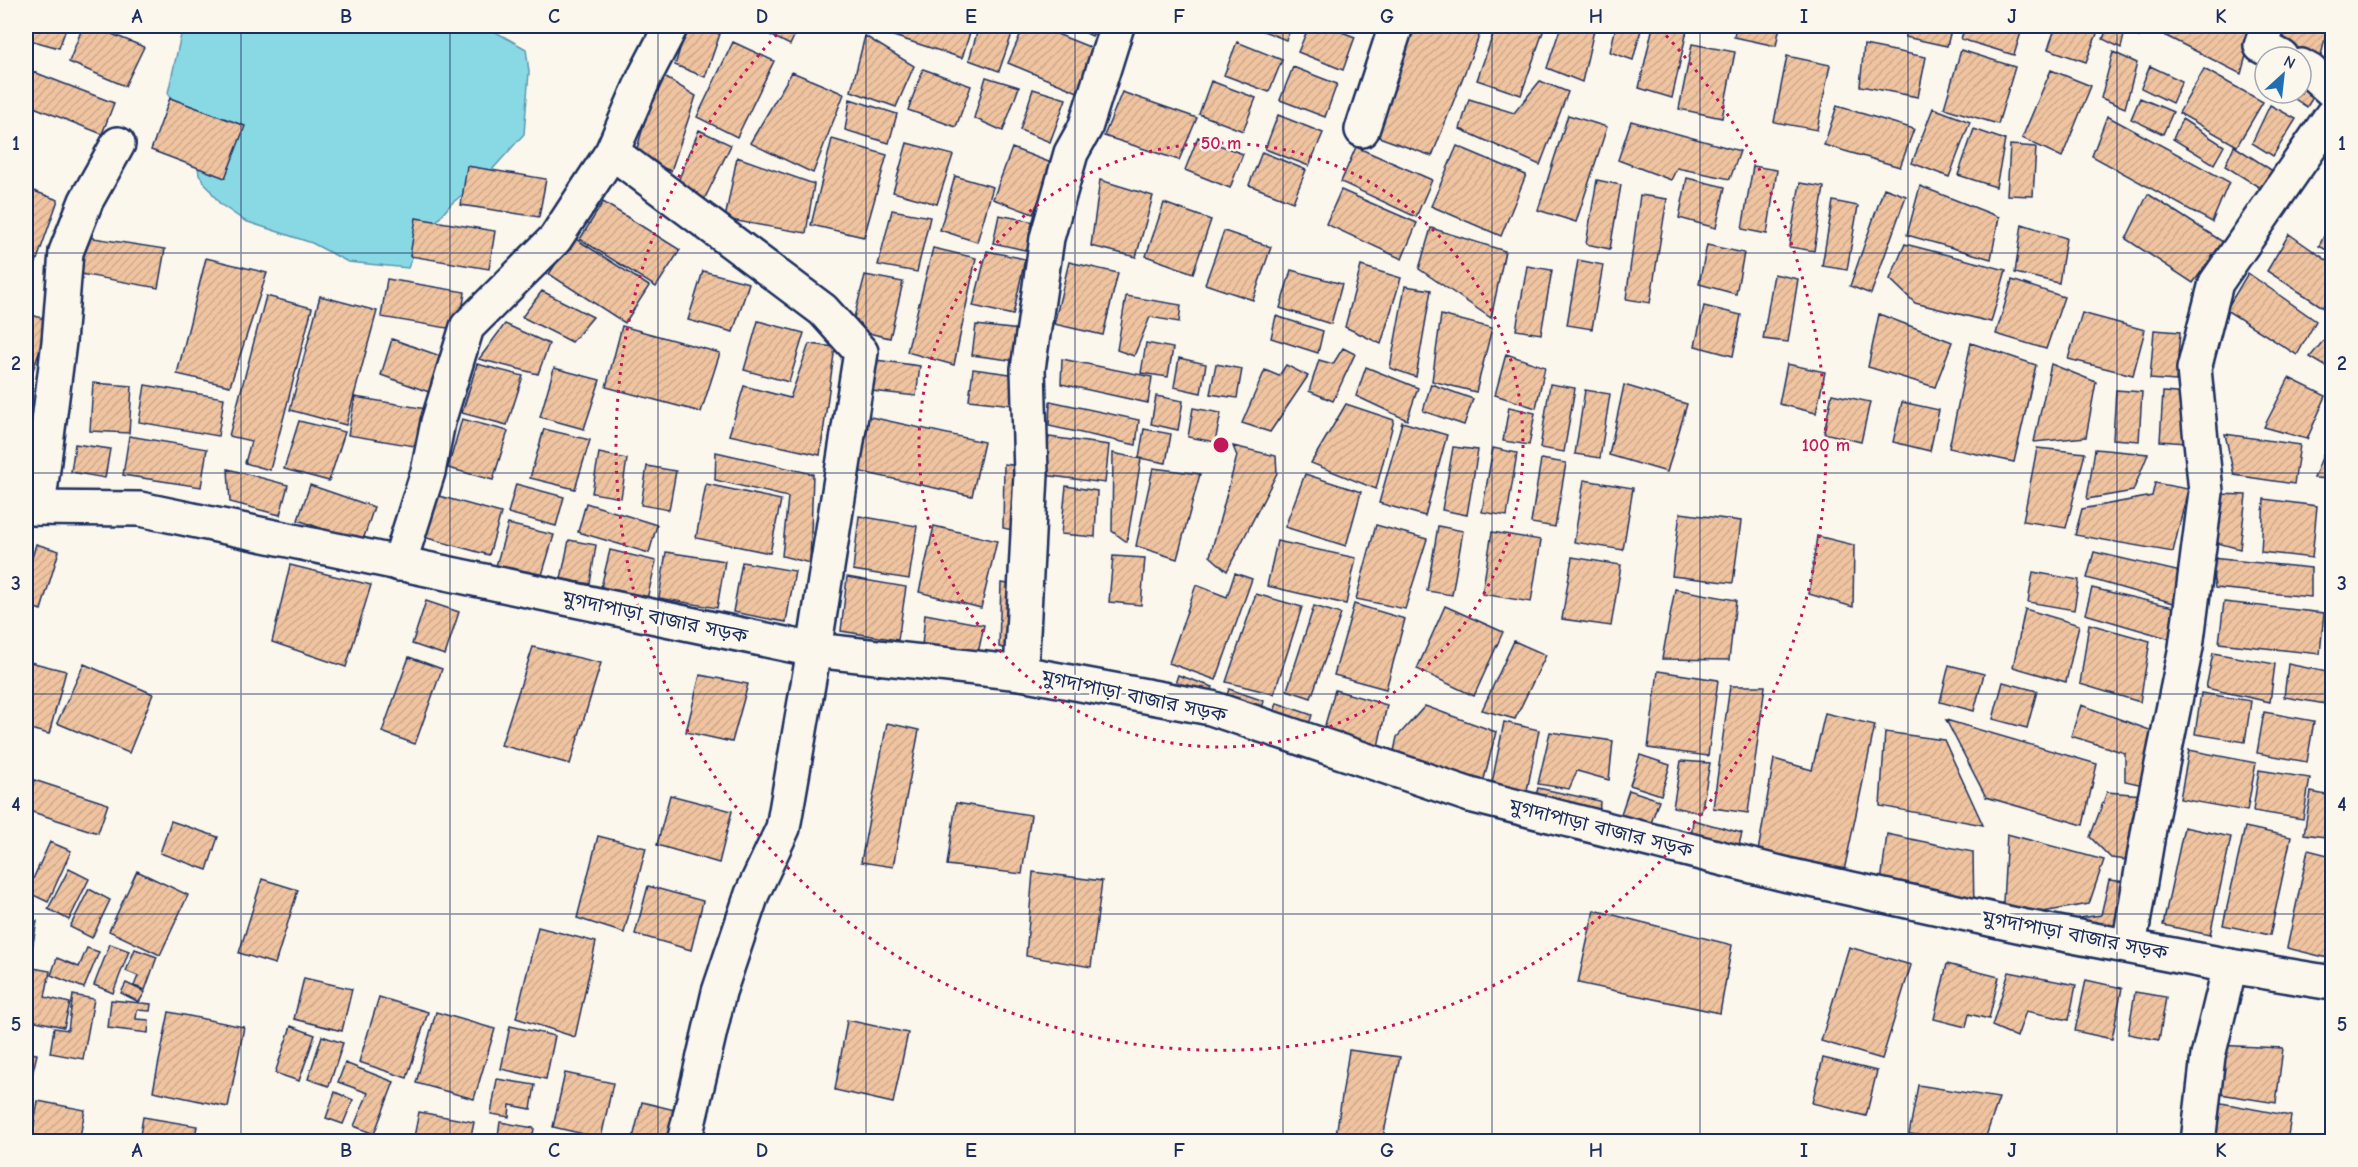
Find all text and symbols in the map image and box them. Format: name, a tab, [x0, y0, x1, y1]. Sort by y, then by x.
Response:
text: A	[131, 5, 143, 28]
text: B	[340, 5, 352, 28]
text: C	[548, 5, 560, 28]
text: D	[756, 5, 768, 28]
text: E	[965, 5, 977, 28]
text: F	[1173, 5, 1185, 28]
text: G	[1380, 5, 1394, 28]
text: H	[1589, 5, 1603, 28]
text: I	[1800, 5, 1808, 28]
text: J	[2007, 5, 2017, 28]
text: K	[2215, 5, 2227, 28]
north arrow	[2253, 45, 2313, 105]
text: N	[2281, 52, 2298, 73]
text: 1	[12, 132, 20, 155]
text: 1	[2338, 132, 2346, 155]
text: 50 m	[1201, 133, 1241, 154]
text: 2	[11, 352, 21, 375]
text: 2	[2337, 352, 2347, 375]
centre of rings	[1211, 435, 1231, 455]
text: 100 m	[1802, 435, 1850, 456]
text: 3	[11, 572, 21, 595]
text: 3	[2337, 572, 2347, 595]
street label: মুগদাপাড়া বাজার সড়ক	[559, 586, 750, 648]
street label: মুগদাপাড়া বাজার সড়ক	[1038, 665, 1229, 727]
text: 4	[11, 793, 21, 816]
text: 4	[2337, 793, 2347, 816]
street label: মুগদাপাড়া বাজার সড়ক	[1506, 794, 1696, 862]
street label: মুগদাপাড়া বাজার সড়ক	[1979, 906, 2171, 964]
text: 5	[11, 1013, 21, 1036]
text: 5	[2337, 1013, 2347, 1036]
text: A	[131, 1139, 143, 1162]
text: B	[340, 1139, 352, 1162]
text: C	[548, 1139, 560, 1162]
text: D	[756, 1139, 768, 1162]
text: E	[965, 1139, 977, 1162]
text: F	[1173, 1139, 1185, 1162]
text: G	[1380, 1139, 1394, 1162]
text: H	[1589, 1139, 1603, 1162]
text: I	[1800, 1139, 1808, 1162]
text: J	[2007, 1139, 2017, 1162]
text: K	[2215, 1139, 2227, 1162]

